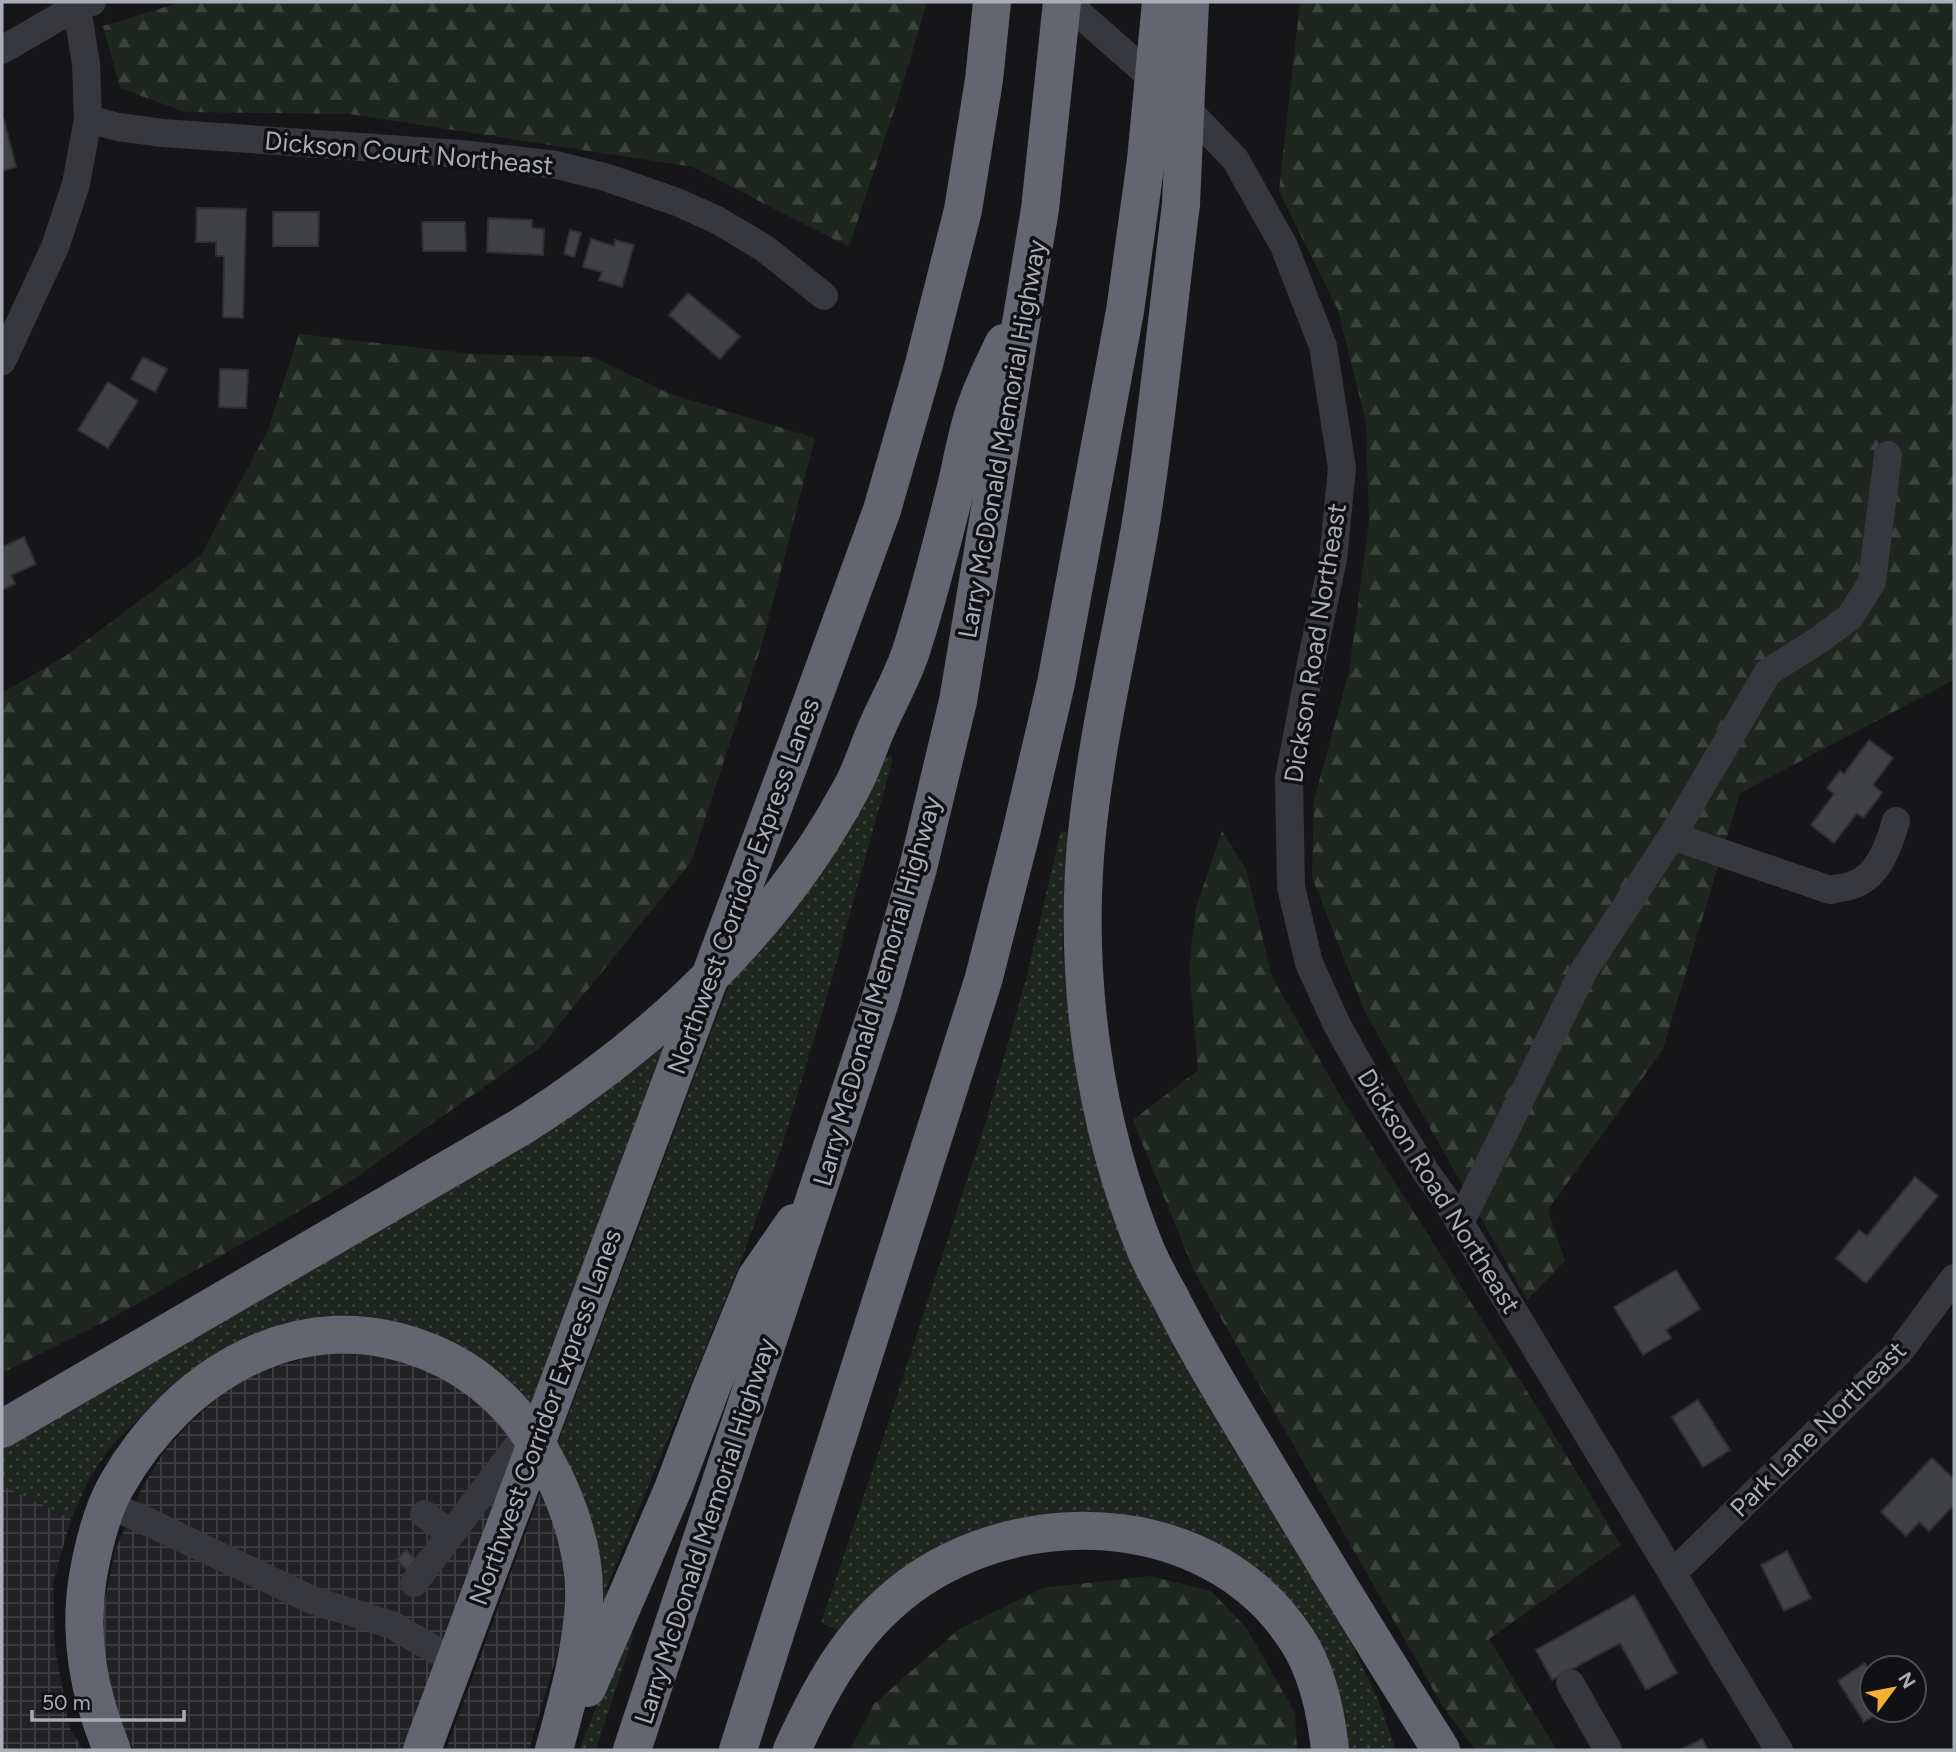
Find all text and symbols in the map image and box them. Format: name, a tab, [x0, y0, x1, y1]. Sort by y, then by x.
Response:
street label: Dickson Court Northeast	[263, 124, 555, 182]
street label: Larry McDonald Memorial Highway	[951, 237, 1053, 641]
street label: Dickson Road Northeast	[1277, 501, 1353, 785]
street label: Northwest Corridor Express Lanes	[660, 693, 826, 1079]
street label: Larry McDonald Memorial Highway	[806, 792, 948, 1190]
street label: Dickson Road Northeast	[1351, 1063, 1528, 1320]
street label: Northwest Corridor Express Lanes	[462, 1224, 628, 1610]
street label: Larry McDonald Memorial Highway	[627, 1334, 783, 1728]
street label: Park Lane Northeast	[1723, 1334, 1913, 1524]
north arrow	[1858, 1654, 1928, 1724]
text: N	[1893, 1668, 1921, 1693]
scale bar	[32, 1678, 184, 1722]
text: 50 m	[42, 1690, 91, 1715]

